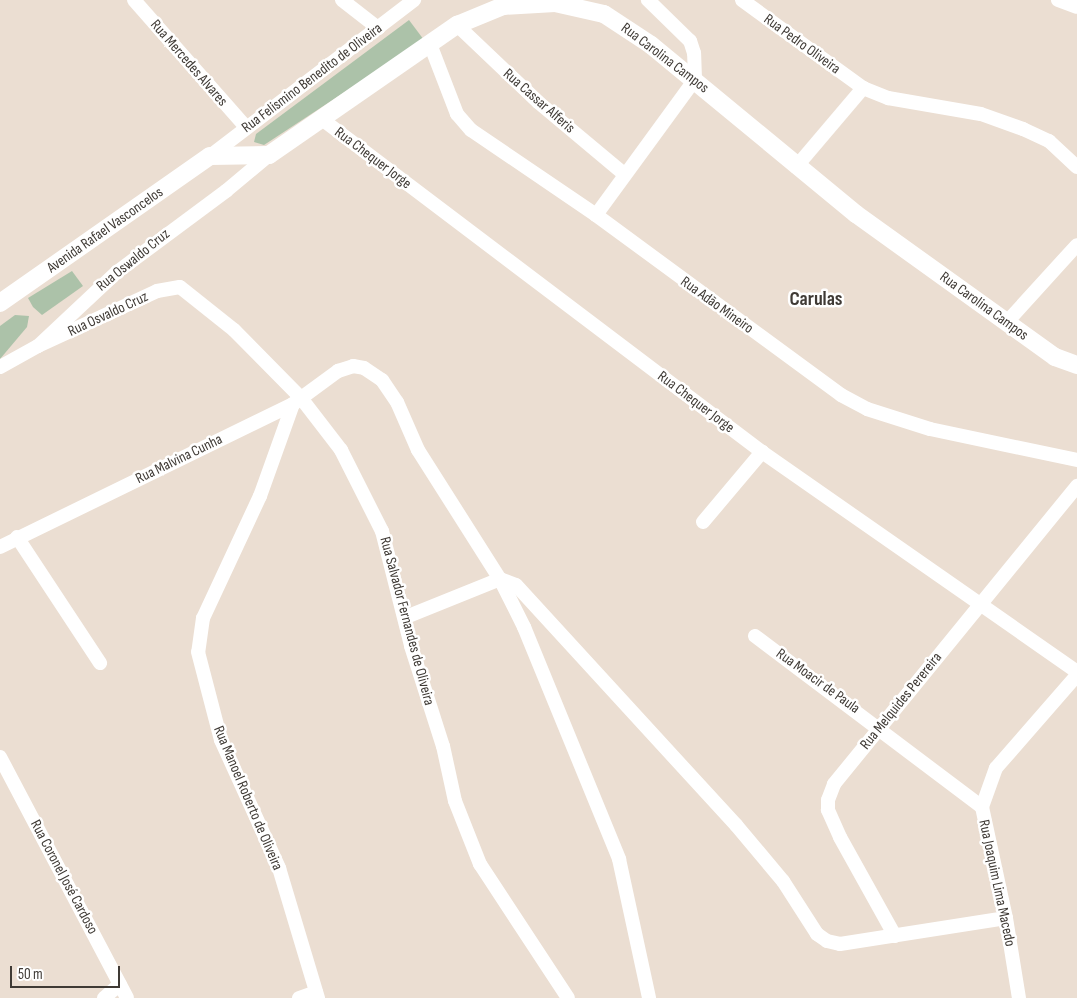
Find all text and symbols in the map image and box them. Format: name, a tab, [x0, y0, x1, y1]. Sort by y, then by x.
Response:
street label: Rua Pedro Oliveira	[760, 10, 844, 78]
street label: Rua Mercedes Alvares	[147, 16, 231, 110]
street label: Rua Felismino Benedito de Oliveira	[238, 19, 386, 137]
street label: Rua Carolina Campos	[618, 19, 712, 97]
street label: Rua Cassar Alferis	[499, 65, 579, 137]
street label: Rua Chequer Jorge	[331, 123, 415, 193]
street label: Avenida Rafael Vasconcelos	[43, 183, 167, 277]
street label: Rua Oswaldo Cruz	[93, 225, 173, 295]
street label: Rua Carolina Campos	[936, 268, 1032, 344]
street label: Rua Adão Mineiro	[677, 273, 757, 337]
district label: Carulas	[789, 287, 843, 311]
street label: Rua Osvaldo Cruz	[65, 288, 151, 340]
street label: Rua Chequer Jorge	[654, 367, 738, 437]
street label: Rua Malvina Cunha	[133, 430, 225, 488]
street label: Rua Salvador Fernandes de Oliveira	[376, 535, 438, 707]
street label: Rua Moacir de Paula	[773, 645, 863, 717]
street label: Rua Melquides Perereira	[856, 649, 946, 753]
street label: Rua Manoel Roberto de Oliveira	[209, 723, 287, 873]
street label: Rua Coronel José Cardoso	[26, 817, 102, 937]
street label: Rua Joaquim Lima Macedo	[975, 818, 1019, 948]
scale bar	[12, 956, 122, 988]
text: 50 m	[18, 965, 43, 984]

